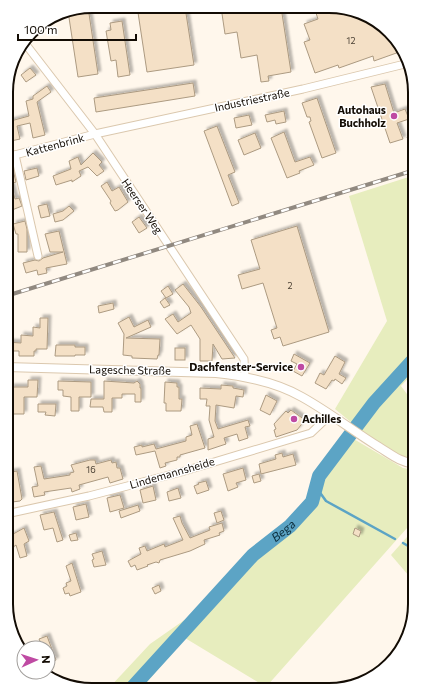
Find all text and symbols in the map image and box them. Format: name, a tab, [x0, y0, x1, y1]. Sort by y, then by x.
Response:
scale bar	[18, 16, 136, 42]
text: 100 m	[24, 22, 58, 36]
house number: 12	[347, 35, 355, 46]
street label: Industriestraße	[213, 85, 291, 114]
place label: Autohaus Buchholz	[337, 103, 386, 129]
marker: Autohaus Buchholz	[389, 111, 399, 121]
street label: Kattenbrink	[24, 130, 86, 159]
street label: Heerser Weg	[119, 176, 166, 236]
house number: 2	[288, 280, 293, 291]
place label: Dachfenster-Service	[189, 360, 293, 373]
street label: Lagesche Straße	[89, 362, 171, 377]
marker: Dachfenster-Service	[296, 362, 306, 372]
place label: Achilles	[302, 412, 341, 425]
marker: Achilles	[289, 414, 299, 424]
street label: Lindemannsheide	[128, 454, 216, 491]
house number: 16	[86, 464, 96, 475]
water label: Bega	[268, 517, 298, 544]
north arrow	[16, 640, 56, 680]
text: N	[40, 655, 53, 664]

